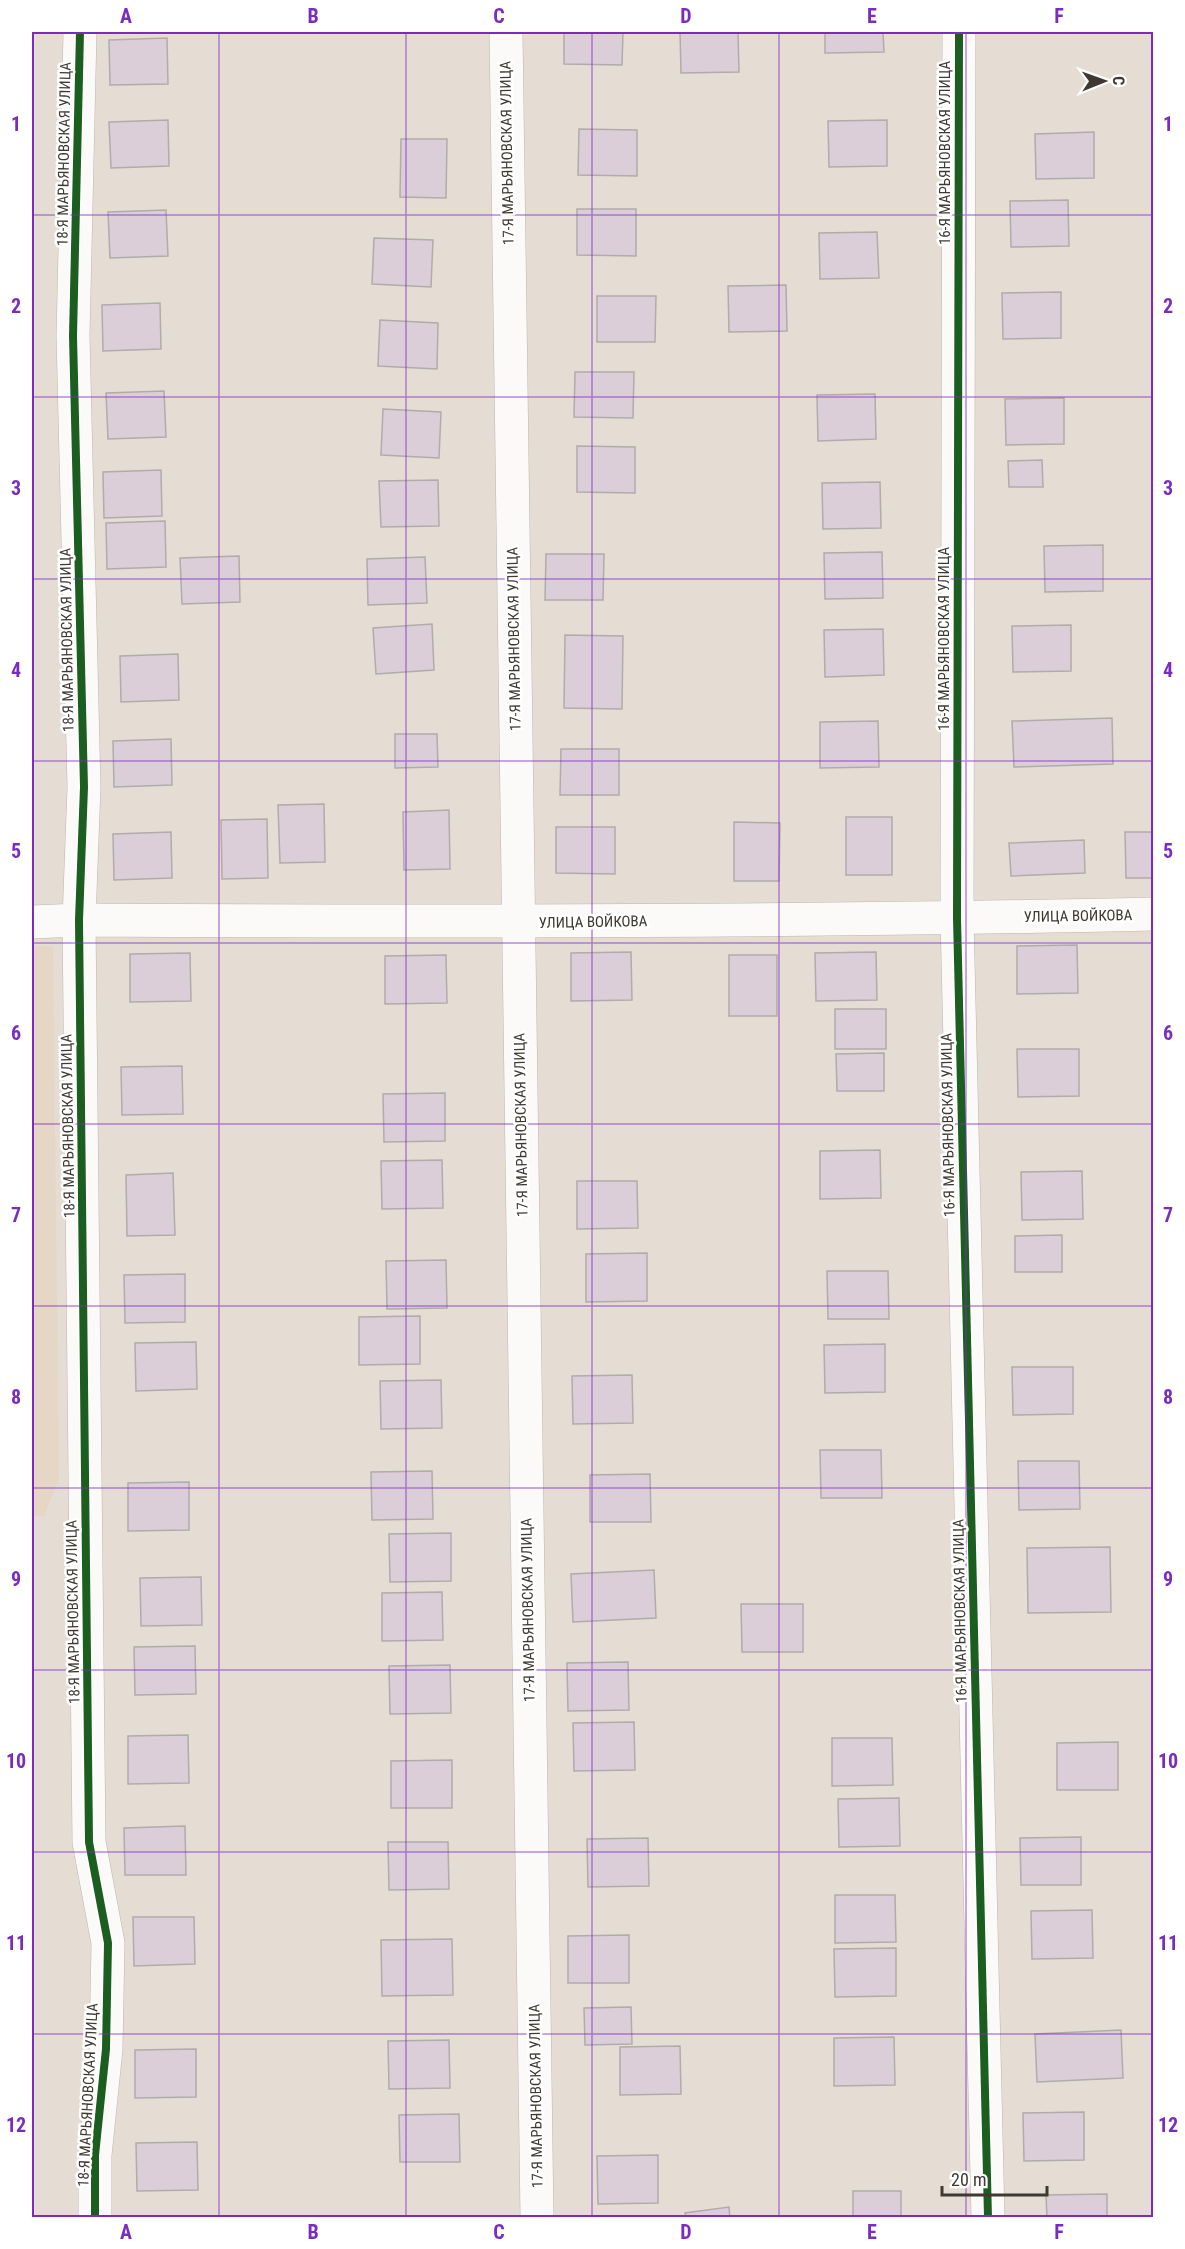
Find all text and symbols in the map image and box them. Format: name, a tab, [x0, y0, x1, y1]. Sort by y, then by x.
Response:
text: A	[120, 4, 132, 28]
text: B	[307, 4, 319, 28]
text: C	[493, 4, 505, 28]
text: D	[680, 4, 692, 28]
text: E	[867, 4, 877, 28]
text: F	[1054, 4, 1064, 28]
north arrow	[1074, 51, 1134, 111]
street label: 17-Я МАРЬЯНОВСКАЯ УЛИЦА	[496, 60, 518, 245]
street label: 18-Я МАРЬЯНОВСКАЯ УЛИЦА	[53, 61, 75, 246]
street label: 16-Я МАРЬЯНОВСКАЯ УЛИЦА	[936, 61, 954, 245]
text: С	[1109, 76, 1128, 85]
text: 1	[11, 112, 21, 136]
text: 1	[1163, 112, 1173, 136]
text: 2	[11, 294, 21, 318]
text: 2	[1163, 294, 1173, 318]
text: 3	[11, 476, 21, 500]
text: 3	[1163, 476, 1173, 500]
street label: 17-Я МАРЬЯНОВСКАЯ УЛИЦА	[503, 546, 525, 731]
street label: 18-Я МАРЬЯНОВСКАЯ УЛИЦА	[56, 547, 78, 732]
street label: 16-Я МАРЬЯНОВСКАЯ УЛИЦА	[935, 547, 953, 731]
text: 4	[11, 658, 21, 682]
text: 4	[1163, 658, 1173, 682]
text: 5	[11, 839, 21, 863]
text: 5	[1163, 839, 1173, 863]
street label: УЛИЦА ВОЙКОВА	[1023, 906, 1133, 926]
street label: УЛИЦА ВОЙКОВА	[538, 912, 648, 932]
text: 6	[11, 1021, 21, 1045]
text: 6	[1163, 1021, 1173, 1045]
street label: 17-Я МАРЬЯНОВСКАЯ УЛИЦА	[510, 1032, 532, 1217]
street label: 16-Я МАРЬЯНОВСКАЯ УЛИЦА	[937, 1032, 959, 1217]
street label: 18-Я МАРЬЯНОВСКАЯ УЛИЦА	[57, 1033, 79, 1218]
text: 7	[11, 1203, 21, 1227]
text: 7	[1163, 1203, 1173, 1227]
text: 8	[11, 1385, 21, 1409]
text: 8	[1163, 1385, 1173, 1409]
street label: 17-Я МАРЬЯНОВСКАЯ УЛИЦА	[517, 1517, 539, 1702]
street label: 16-Я МАРЬЯНОВСКАЯ УЛИЦА	[949, 1518, 971, 1703]
street label: 18-Я МАРЬЯНОВСКАЯ УЛИЦА	[62, 1519, 84, 1704]
text: 9	[11, 1567, 21, 1591]
text: 9	[1163, 1567, 1173, 1591]
text: 10	[6, 1749, 26, 1773]
text: 10	[1158, 1749, 1178, 1773]
text: 11	[6, 1931, 26, 1955]
text: 11	[1158, 1931, 1178, 1955]
street label: 18-Я МАРЬЯНОВСКАЯ УЛИЦА	[74, 2002, 102, 2187]
street label: 17-Я МАРЬЯНОВСКАЯ УЛИЦА	[525, 2003, 547, 2188]
text: 12	[6, 2113, 26, 2137]
text: 12	[1158, 2113, 1178, 2137]
scale bar	[942, 2159, 1047, 2197]
text: 20 m	[951, 2169, 986, 2190]
text: A	[120, 2220, 132, 2244]
text: B	[307, 2220, 319, 2244]
text: C	[493, 2220, 505, 2244]
text: D	[680, 2220, 692, 2244]
text: E	[867, 2220, 877, 2244]
text: F	[1054, 2220, 1064, 2244]

